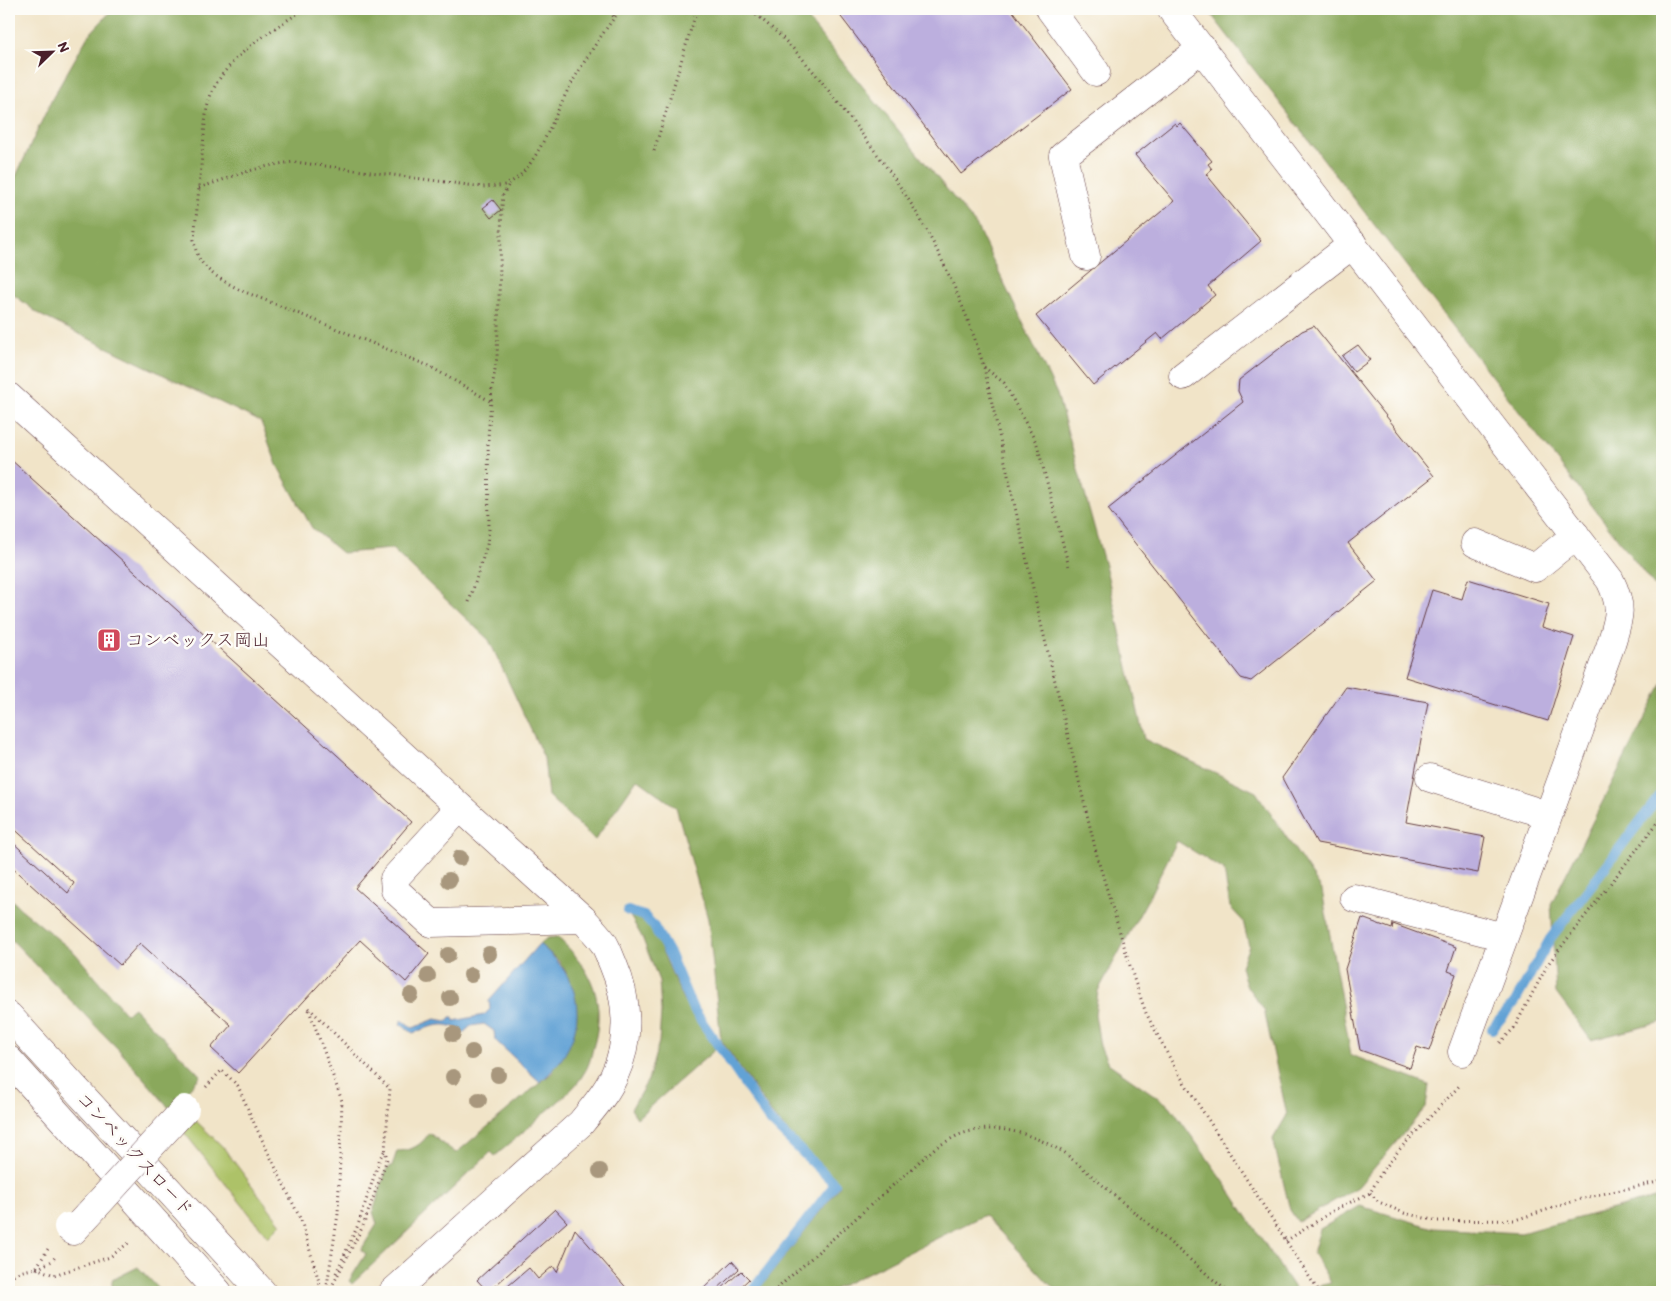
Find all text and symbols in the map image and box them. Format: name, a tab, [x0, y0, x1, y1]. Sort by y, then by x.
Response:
north arrow	[28, 28, 78, 78]
text: N	[54, 39, 73, 55]
building icon: コンベックス岡山	[96, 627, 122, 653]
place label: コンベックス岡山	[126, 629, 270, 651]
street label: コンベックスロード	[72, 1087, 198, 1221]

